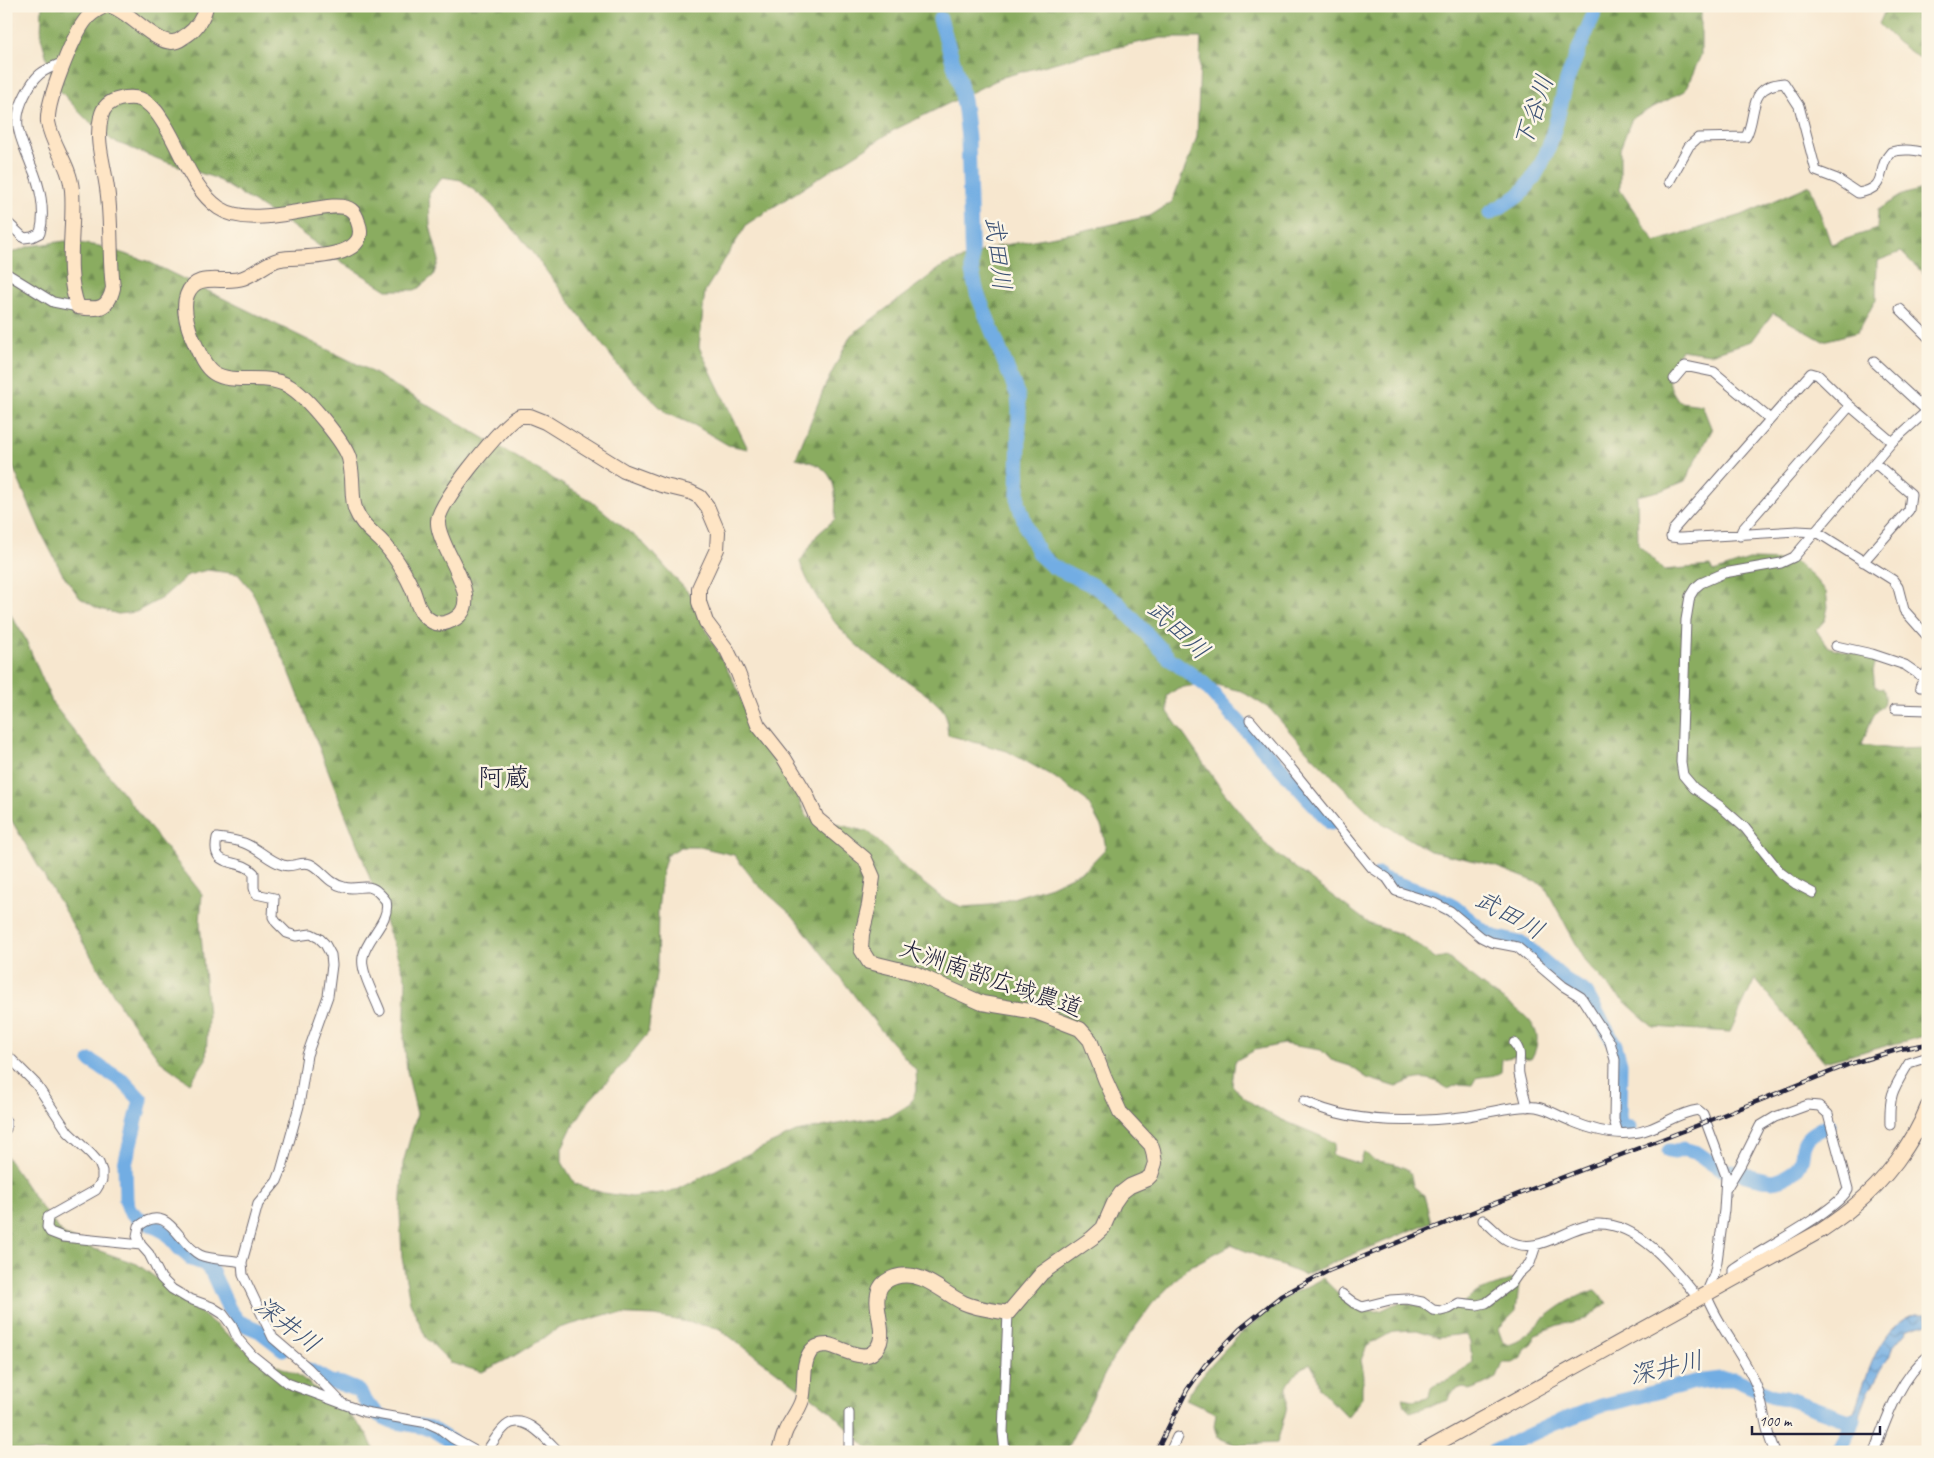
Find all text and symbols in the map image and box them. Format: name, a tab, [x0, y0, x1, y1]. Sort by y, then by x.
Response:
water label: 下谷川	[1507, 71, 1561, 152]
water label: 武田川	[978, 214, 1018, 292]
water label: 武田川	[1140, 592, 1217, 667]
district label: 阿蔵	[478, 761, 530, 794]
water label: 武田川	[1469, 883, 1550, 947]
street label: 大洲南部広域農道	[895, 933, 1087, 1023]
water label: 深井川	[248, 1289, 327, 1360]
water label: 深井川	[1626, 1344, 1706, 1392]
scale bar	[1752, 1403, 1879, 1435]
text: 100 m	[1759, 1412, 1793, 1431]

